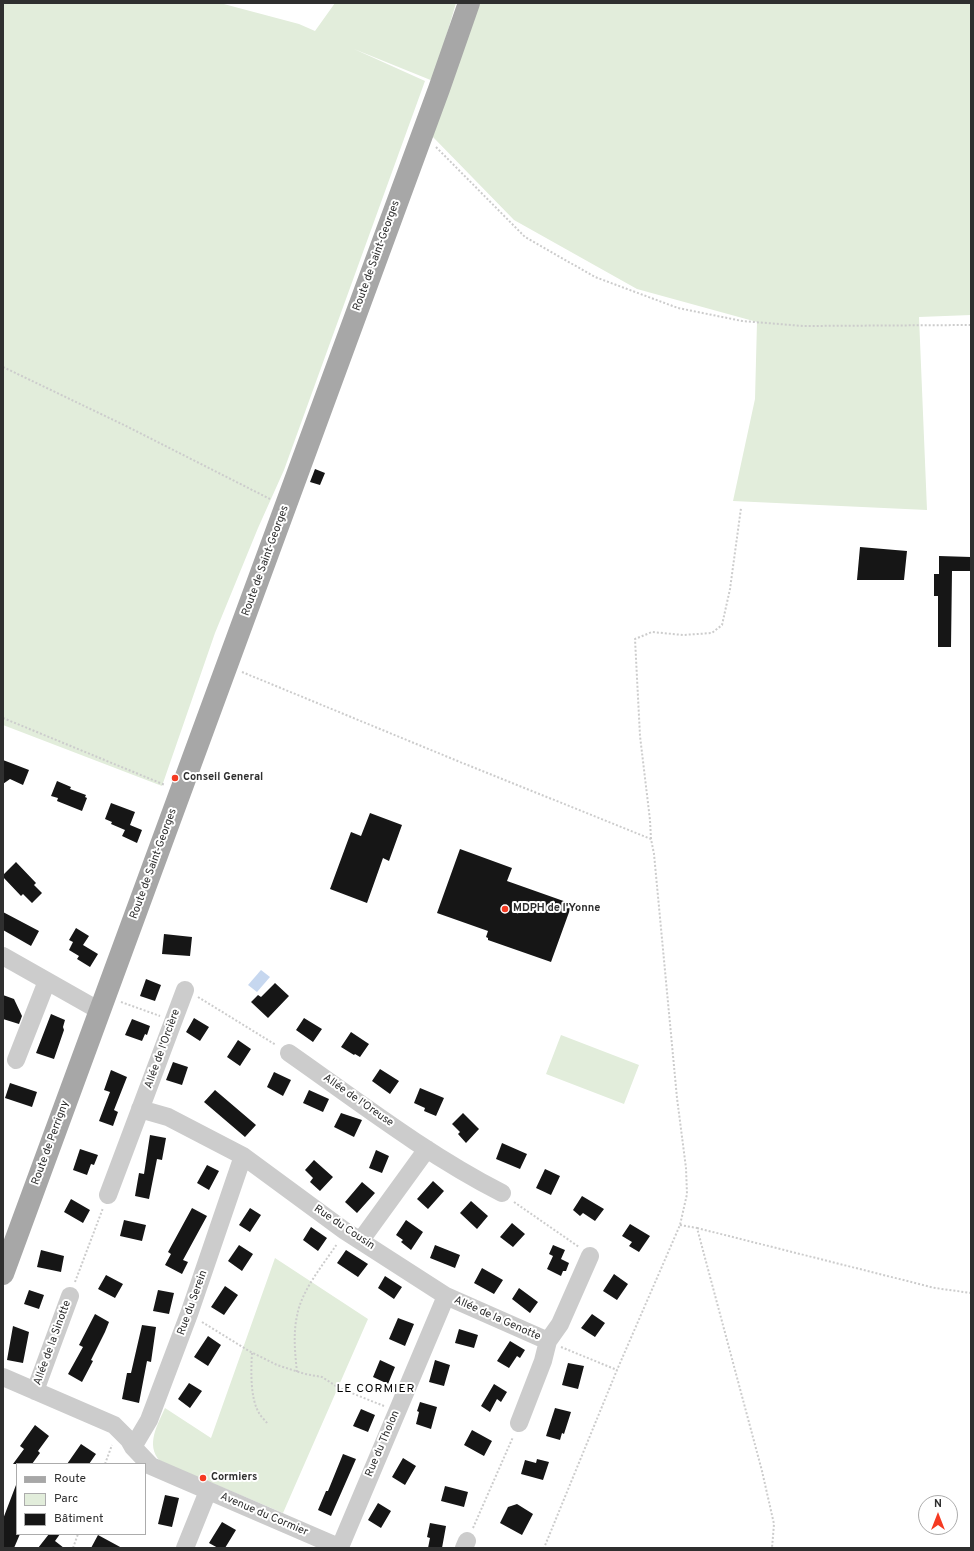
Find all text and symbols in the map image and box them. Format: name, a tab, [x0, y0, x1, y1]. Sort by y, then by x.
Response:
street label: Route de Saint-Georges	[351, 199, 403, 313]
street label: Route de Saint-Georges	[240, 504, 292, 618]
place label: Conseil General	[183, 771, 263, 785]
marker: Conseil General	[170, 773, 180, 783]
street label: Route de Saint-Georges	[128, 807, 180, 921]
place label: MDPH de l'Yonne	[513, 902, 600, 916]
marker: MDPH de l'Yonne	[500, 904, 510, 914]
street label: Allée de l'Orcière	[142, 1007, 184, 1091]
street label: Allée de l'Oreuse	[320, 1072, 396, 1130]
street label: Route de Perrigny	[30, 1099, 72, 1187]
street label: Rue du Cousin	[311, 1203, 377, 1253]
street label: Rue du Serein	[175, 1269, 211, 1337]
street label: Allée de la Genotte	[452, 1294, 542, 1344]
street label: Allée de la Sinotte	[32, 1299, 74, 1387]
district label: LE CORMIER	[337, 1383, 415, 1397]
street label: Rue du Tholon	[363, 1409, 403, 1479]
legend	[16, 1463, 146, 1535]
text: Route	[54, 1471, 86, 1487]
place label: Cormiers	[211, 1471, 257, 1485]
marker: Cormiers	[198, 1473, 208, 1483]
text: Parc	[54, 1491, 78, 1507]
street label: Avenue du Cormier	[218, 1491, 310, 1539]
north arrow	[918, 1495, 958, 1535]
text: N	[934, 1497, 942, 1511]
text: Bâtiment	[54, 1511, 104, 1527]

